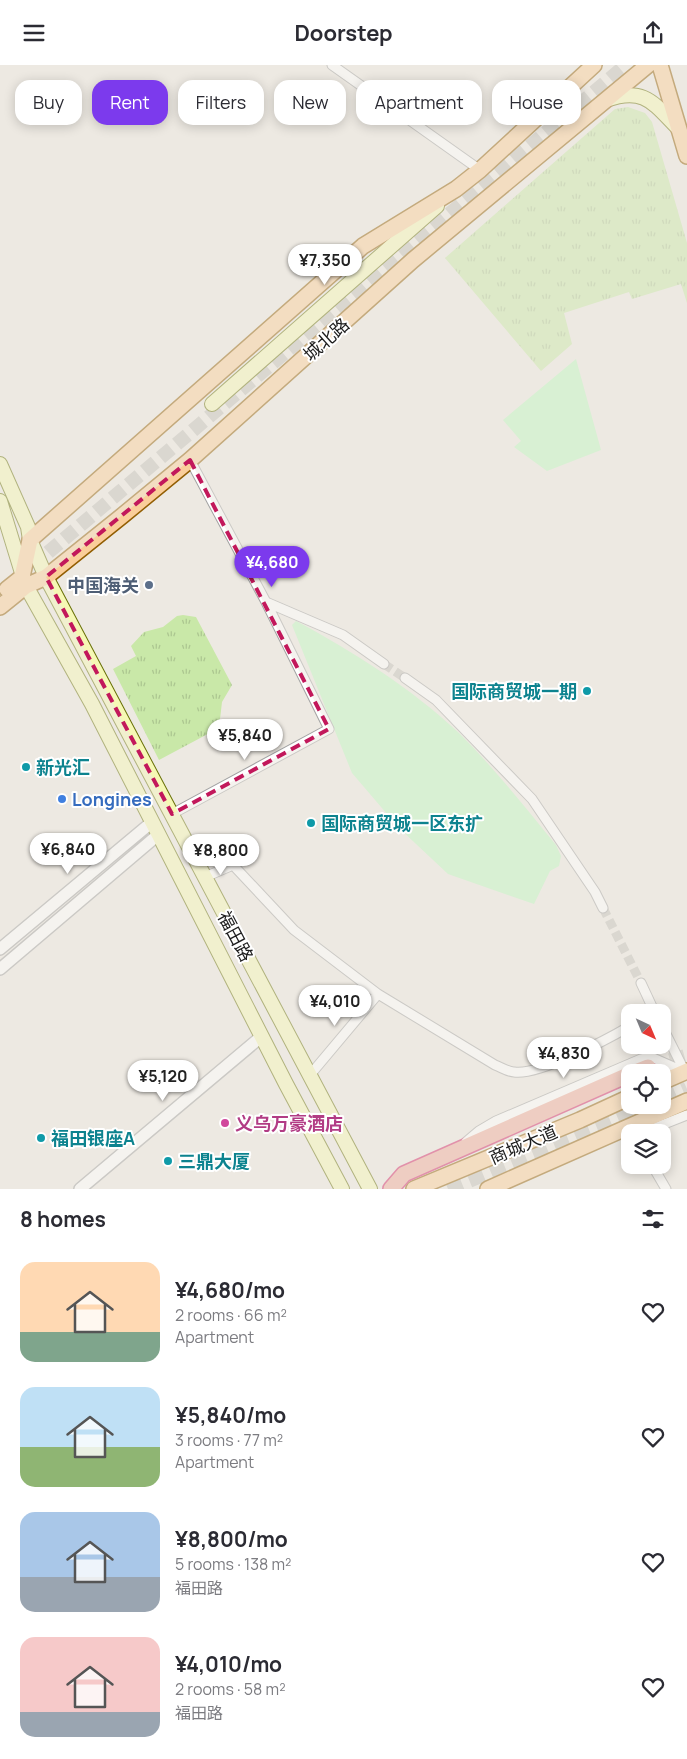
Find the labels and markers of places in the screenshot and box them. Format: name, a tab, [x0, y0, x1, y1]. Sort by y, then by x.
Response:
pin: ¥7,350	[284, 243, 366, 286]
pin: ¥4,680	[231, 545, 313, 588]
place label: 中国海关	[67, 573, 139, 597]
marker: 中国海关	[143, 579, 155, 591]
place label: 国际商贸城一期	[451, 679, 577, 703]
marker: 国际商贸城一期	[581, 685, 593, 697]
pin: ¥5,840	[204, 719, 286, 761]
place label: 新光汇	[36, 755, 90, 779]
marker: 新光汇	[20, 761, 32, 773]
place label: Longines	[72, 787, 152, 811]
marker: Longines	[56, 793, 68, 805]
place label: 国际商贸城一区东扩	[321, 811, 483, 835]
marker: 国际商贸城一区东扩	[305, 817, 317, 829]
pin: ¥6,840	[27, 833, 109, 875]
pin: ¥8,800	[180, 833, 262, 876]
pin: ¥4,010	[294, 985, 376, 1027]
pin: ¥4,830	[523, 1037, 605, 1079]
pin: ¥5,120	[122, 1059, 204, 1102]
place label: 义乌万豪酒店	[235, 1111, 343, 1135]
marker: 义乌万豪酒店	[219, 1117, 231, 1129]
place label: 福田银座A	[51, 1126, 135, 1150]
marker: 福田银座A	[35, 1132, 47, 1144]
place label: 三鼎大厦	[178, 1149, 250, 1173]
marker: 三鼎大厦	[162, 1155, 174, 1167]

